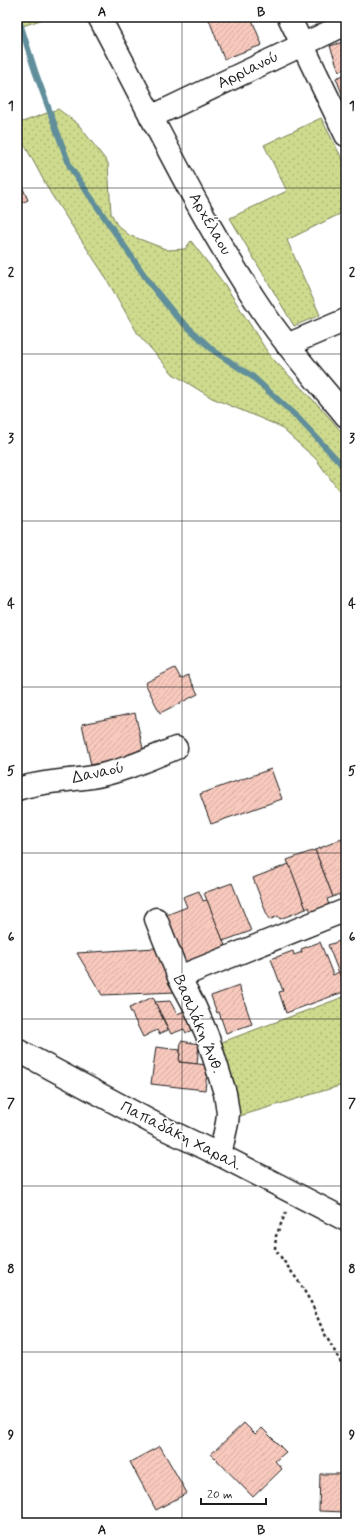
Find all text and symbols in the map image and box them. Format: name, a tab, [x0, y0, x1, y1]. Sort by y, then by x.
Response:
text: A	[98, 4, 106, 21]
text: B	[257, 4, 266, 21]
street label: Αρριανού	[214, 46, 282, 94]
text: 1	[8, 98, 14, 115]
text: 1	[349, 98, 355, 115]
street label: Αρχέλαου	[184, 188, 237, 259]
text: 2	[8, 264, 15, 281]
text: 2	[349, 264, 356, 281]
text: 3	[8, 430, 14, 447]
text: 3	[349, 430, 355, 447]
text: 4	[7, 596, 15, 613]
text: 4	[348, 596, 356, 613]
street label: Δαναού	[70, 757, 126, 789]
text: 5	[7, 763, 15, 780]
text: 5	[348, 763, 356, 780]
text: 6	[8, 929, 15, 946]
text: 6	[349, 929, 356, 946]
street label: Βασιλάκη Άνθ.	[168, 972, 228, 1076]
text: 7	[7, 1095, 15, 1112]
text: 7	[348, 1095, 356, 1112]
street label: Παπαδάκη Χαραλ.	[117, 1096, 245, 1176]
text: 8	[7, 1261, 15, 1278]
text: 8	[348, 1261, 356, 1278]
text: 9	[8, 1427, 15, 1444]
text: 9	[349, 1427, 356, 1444]
scale bar	[201, 1480, 266, 1506]
text: 20 m	[207, 1487, 233, 1503]
text: A	[98, 1522, 106, 1539]
text: B	[257, 1522, 266, 1539]

